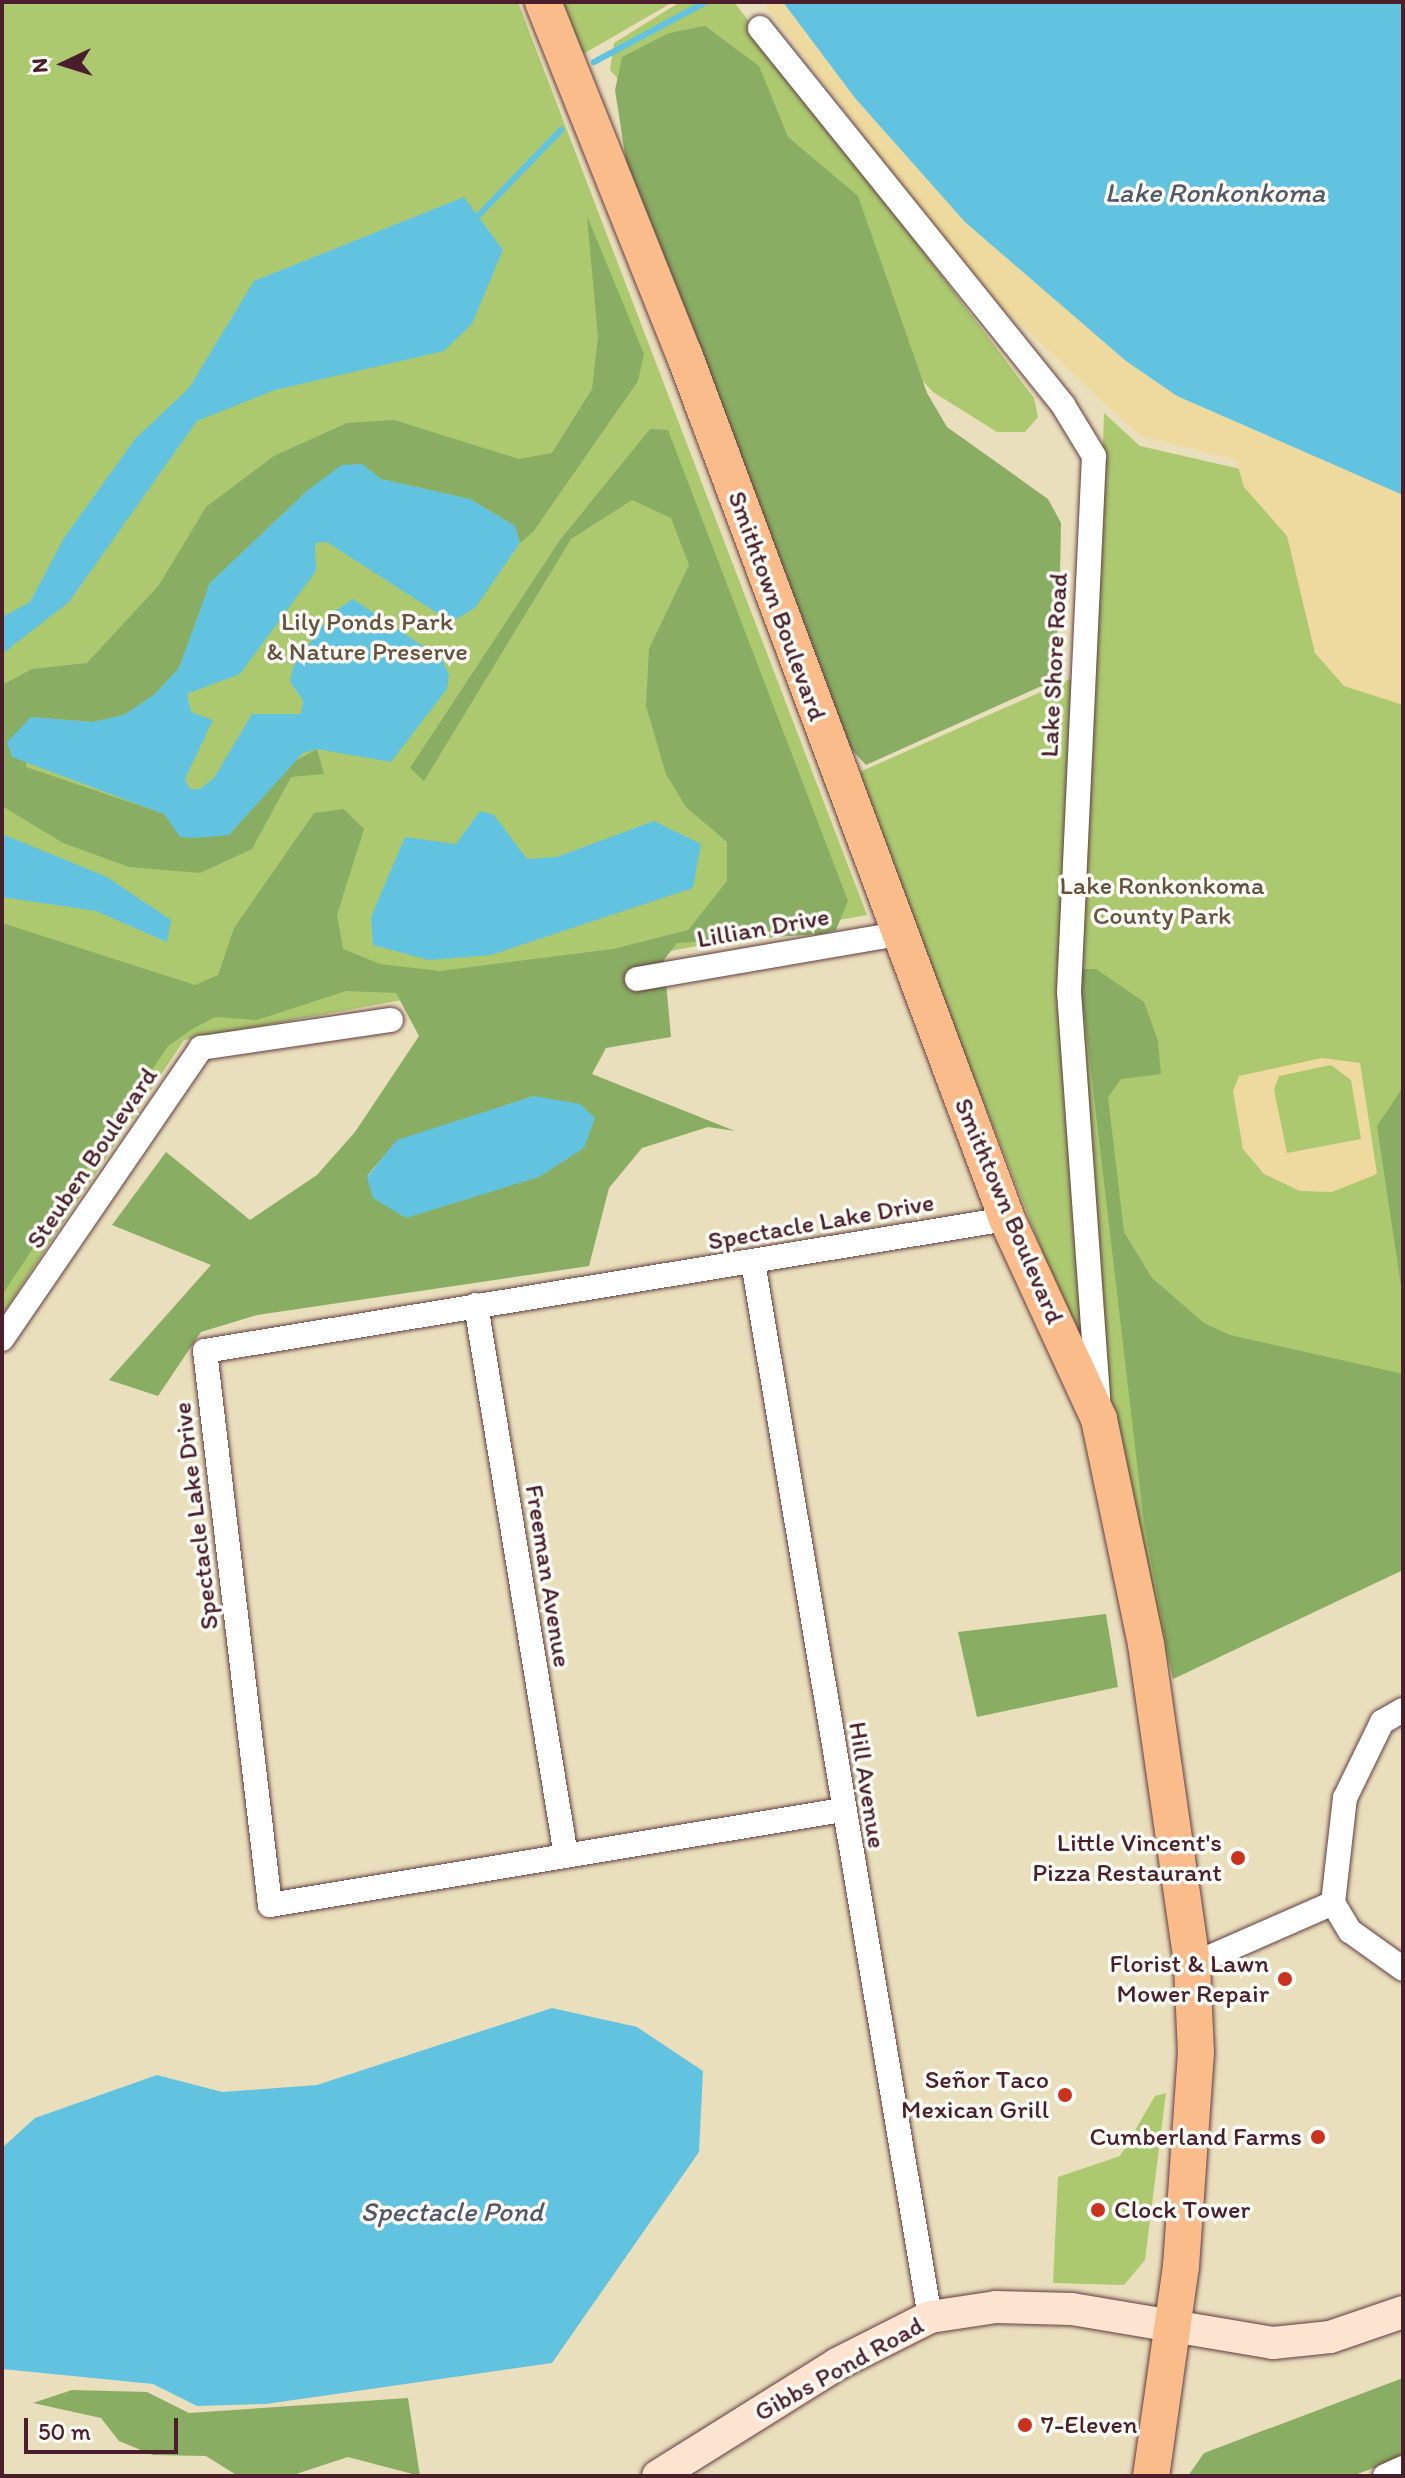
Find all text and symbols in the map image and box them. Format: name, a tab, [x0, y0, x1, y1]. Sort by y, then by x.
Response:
north arrow	[24, 24, 104, 104]
text: N	[26, 57, 54, 74]
water label: Lake Ronkonkoma	[1105, 175, 1325, 209]
street label: Smithtown Boulevard	[721, 487, 833, 725]
street label: Lake Shore Road	[1034, 572, 1074, 758]
park label: Lily Ponds Park & Nature Preserve	[266, 606, 468, 668]
park label: Lake Ronkonkoma County Park	[1060, 870, 1264, 932]
street label: Lillian Drive	[694, 901, 832, 955]
street label: Steuben Boulevard	[20, 1061, 164, 1255]
street label: Smithtown Boulevard	[947, 1093, 1071, 1329]
street label: Spectacle Lake Drive	[705, 1187, 937, 1257]
street label: Spectacle Lake Drive	[167, 1400, 225, 1632]
street label: Freeman Avenue	[518, 1482, 578, 1670]
street label: Hill Avenue	[842, 1720, 892, 1850]
place label: Little Vincent's Pizza Restaurant	[1033, 1827, 1222, 1888]
marker: Little Vincent's Pizza Restaurant	[1229, 1849, 1247, 1867]
place label: Florist & Lawn Mower Repair	[1110, 1948, 1269, 2010]
marker: Florist & Lawn Mower Repair	[1276, 1970, 1294, 1988]
place label: Señor Taco Mexican Grill	[901, 2064, 1049, 2126]
marker: Señor Taco Mexican Grill	[1056, 2086, 1074, 2104]
place label: Cumberland Farms	[1089, 2121, 1302, 2153]
marker: Cumberland Farms	[1309, 2128, 1327, 2146]
water label: Spectacle Pond	[361, 2194, 543, 2228]
place label: Clock Tower	[1114, 2194, 1248, 2226]
marker: Clock Tower	[1089, 2201, 1107, 2219]
street label: Gibbs Pond Road	[750, 2310, 928, 2428]
scale bar	[28, 2402, 182, 2452]
place label: 7-Eleven	[1041, 2409, 1138, 2441]
marker: 7-Eleven	[1016, 2416, 1034, 2434]
text: 50 m	[38, 2417, 91, 2446]

